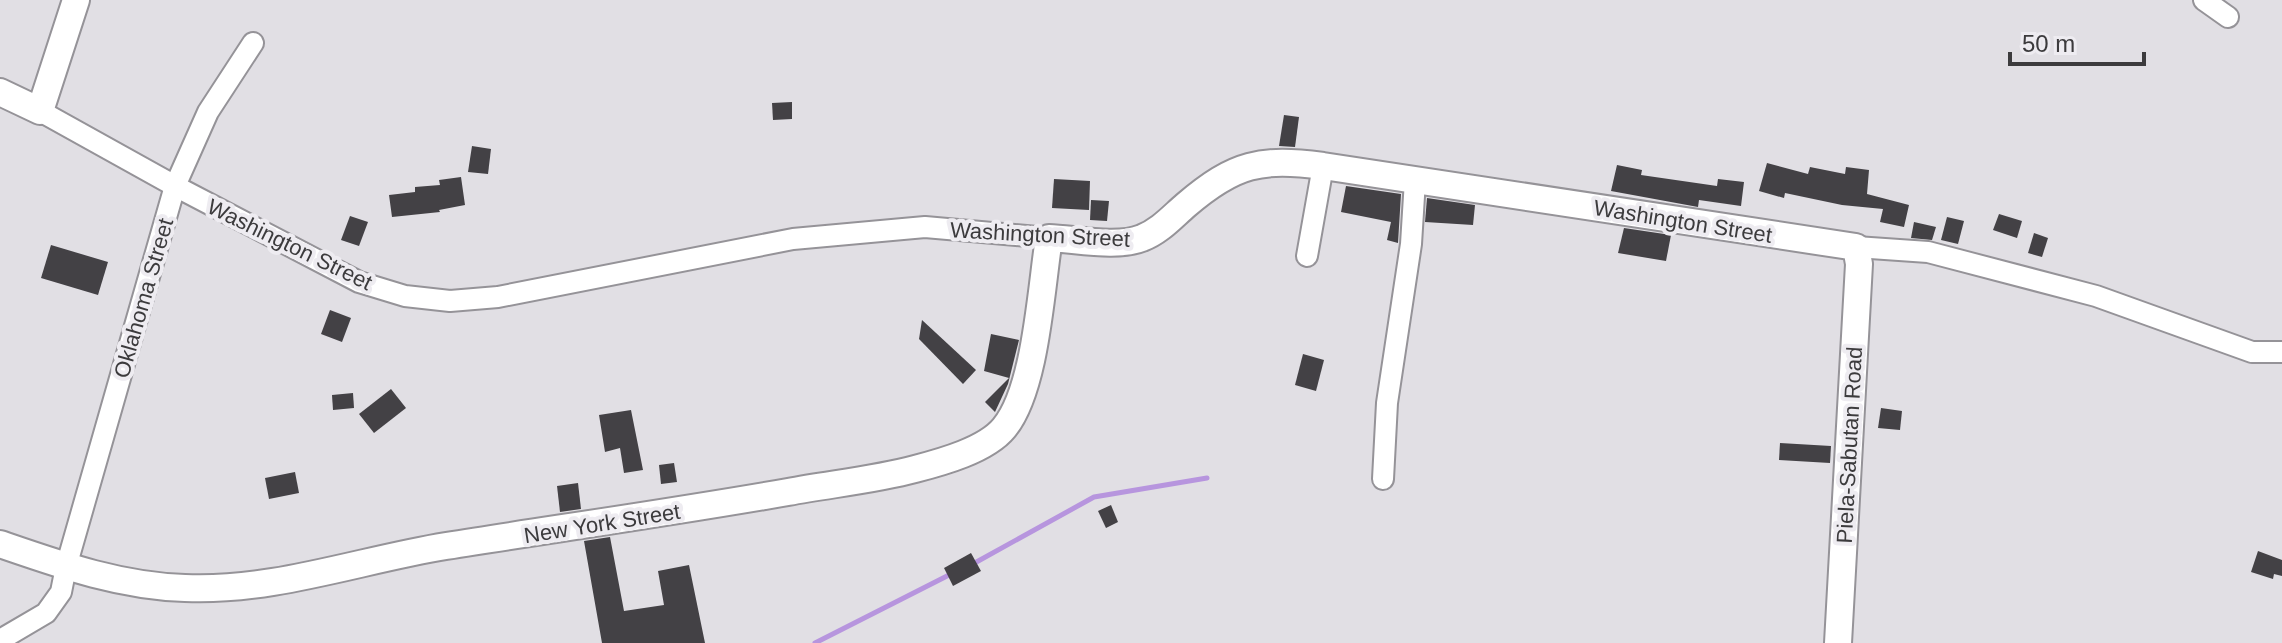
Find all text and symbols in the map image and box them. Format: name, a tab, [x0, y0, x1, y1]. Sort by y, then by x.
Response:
scale bar	[2010, 16, 2144, 66]
text: 50 m	[2022, 30, 2075, 57]
street label: Washington Street	[203, 194, 376, 295]
street label: Washington Street	[1592, 195, 1774, 248]
street label: Oklahoma Street	[109, 215, 178, 381]
street label: Washington Street	[949, 217, 1131, 252]
street label: Piela-Sabutan Road	[1832, 346, 1867, 544]
street label: New York Street	[522, 499, 682, 548]

